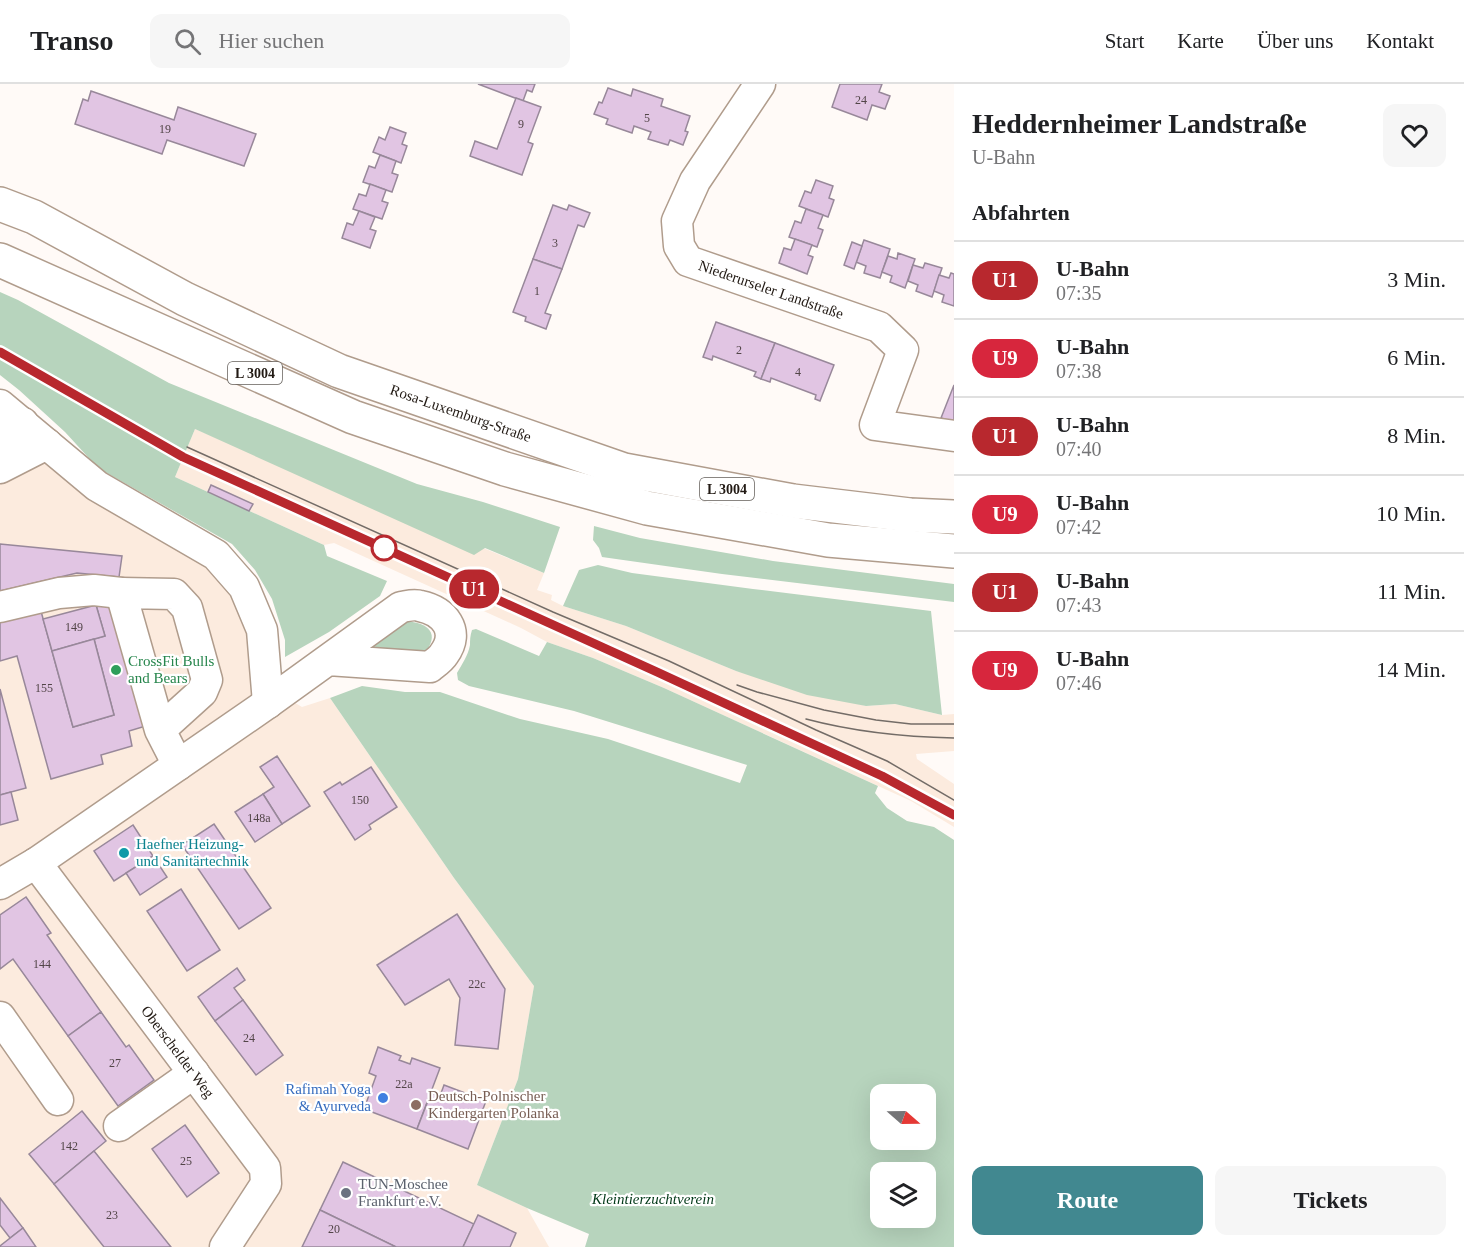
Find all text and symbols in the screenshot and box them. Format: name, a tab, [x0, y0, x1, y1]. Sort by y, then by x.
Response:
search box	[150, 14, 570, 68]
text: Transo	[30, 25, 114, 56]
icon: search	[171, 25, 204, 58]
text: Hier suchen	[219, 28, 324, 53]
text: Start	[1105, 29, 1144, 53]
text: Karte	[1177, 29, 1224, 53]
text: Über uns	[1257, 29, 1333, 53]
text: Kontakt	[1366, 29, 1434, 53]
house number: 24	[855, 93, 867, 107]
button: heart	[1383, 104, 1446, 167]
text: Heddernheimer Landstraße	[972, 108, 1307, 139]
house number: 5	[644, 111, 650, 125]
house number: 9	[518, 117, 524, 131]
house number: 19	[159, 122, 171, 136]
text: U-Bahn	[972, 146, 1035, 168]
text: Abfahrten	[972, 200, 1070, 225]
house number: 3	[552, 236, 558, 250]
text: U-Bahn	[1056, 256, 1129, 281]
street label: Niederurseler Landstraße	[696, 257, 846, 322]
text: 3 Min.	[1387, 267, 1446, 292]
text: U1	[992, 268, 1018, 292]
text: 07:35	[1056, 282, 1102, 304]
house number: 1	[534, 284, 540, 298]
text: U-Bahn	[1056, 334, 1129, 359]
house number: 2	[736, 343, 742, 357]
text: 6 Min.	[1387, 345, 1446, 370]
text: U9	[992, 346, 1018, 370]
text: 07:38	[1056, 360, 1102, 382]
road number: L 3004	[228, 362, 282, 384]
house number: 4	[795, 365, 801, 379]
street label: Rosa-Luxemburg-Straße	[388, 381, 534, 445]
text: U-Bahn	[1056, 412, 1129, 437]
text: 8 Min.	[1387, 423, 1446, 448]
text: U1	[992, 424, 1018, 448]
text: 07:40	[1056, 438, 1102, 460]
road number: L 3004	[700, 478, 754, 500]
text: U-Bahn	[1056, 490, 1129, 515]
text: 10 Min.	[1376, 501, 1446, 526]
text: U9	[992, 502, 1018, 526]
text: 07:42	[1056, 516, 1102, 538]
unlabelled marker	[371, 535, 397, 561]
text: U-Bahn	[1056, 568, 1129, 593]
line badge: U1	[447, 570, 501, 608]
text: U1	[461, 577, 487, 601]
text: 11 Min.	[1377, 579, 1446, 604]
text: U1	[992, 580, 1018, 604]
text: 07:43	[1056, 594, 1102, 616]
house number: 149	[65, 620, 83, 634]
text: U-Bahn	[1056, 646, 1129, 671]
place label: CrossFit Bulls and Bears	[128, 653, 214, 686]
text: 14 Min.	[1376, 657, 1446, 682]
text: U9	[992, 658, 1018, 682]
marker: CrossFit Bulls and Bears	[109, 663, 123, 677]
text: 07:46	[1056, 672, 1102, 694]
house number: 155	[35, 681, 53, 695]
house number: 150	[351, 793, 369, 807]
house number: 148a	[247, 811, 271, 825]
place label: Haefner Heizung- und Sanitärtechnik	[136, 836, 249, 869]
marker: Haefner Heizung- und Sanitärtechnik	[117, 846, 131, 860]
house number: 144	[33, 957, 51, 971]
house number: 22c	[468, 977, 486, 991]
street label: Oberschelder Weg	[138, 1003, 218, 1101]
house number: 24	[243, 1031, 255, 1045]
house number: 27	[109, 1056, 121, 1070]
house number: 22a	[395, 1077, 413, 1091]
place label: Rafimah Yoga & Ayurveda	[285, 1081, 371, 1114]
north arrow	[870, 1084, 936, 1150]
map controls	[870, 1084, 936, 1228]
place label: Deutsch-Polnischer Kindergarten Polanka	[428, 1088, 559, 1121]
marker: Rafimah Yoga & Ayurveda	[376, 1091, 390, 1105]
marker: Deutsch-Polnischer Kindergarten Polanka	[409, 1098, 423, 1112]
house number: 142	[60, 1139, 78, 1153]
house number: 25	[180, 1154, 192, 1168]
button: layers	[870, 1162, 936, 1228]
button: Route	[972, 1166, 1203, 1235]
button: Tickets	[1215, 1166, 1446, 1235]
place label: TUN-Moschee Frankfurt e.V.	[358, 1176, 448, 1209]
marker: TUN-Moschee Frankfurt e.V.	[339, 1186, 353, 1200]
park label: Kleintierzuchtverein	[591, 1191, 714, 1207]
house number: 23	[106, 1208, 118, 1222]
house number: 20	[328, 1222, 340, 1236]

